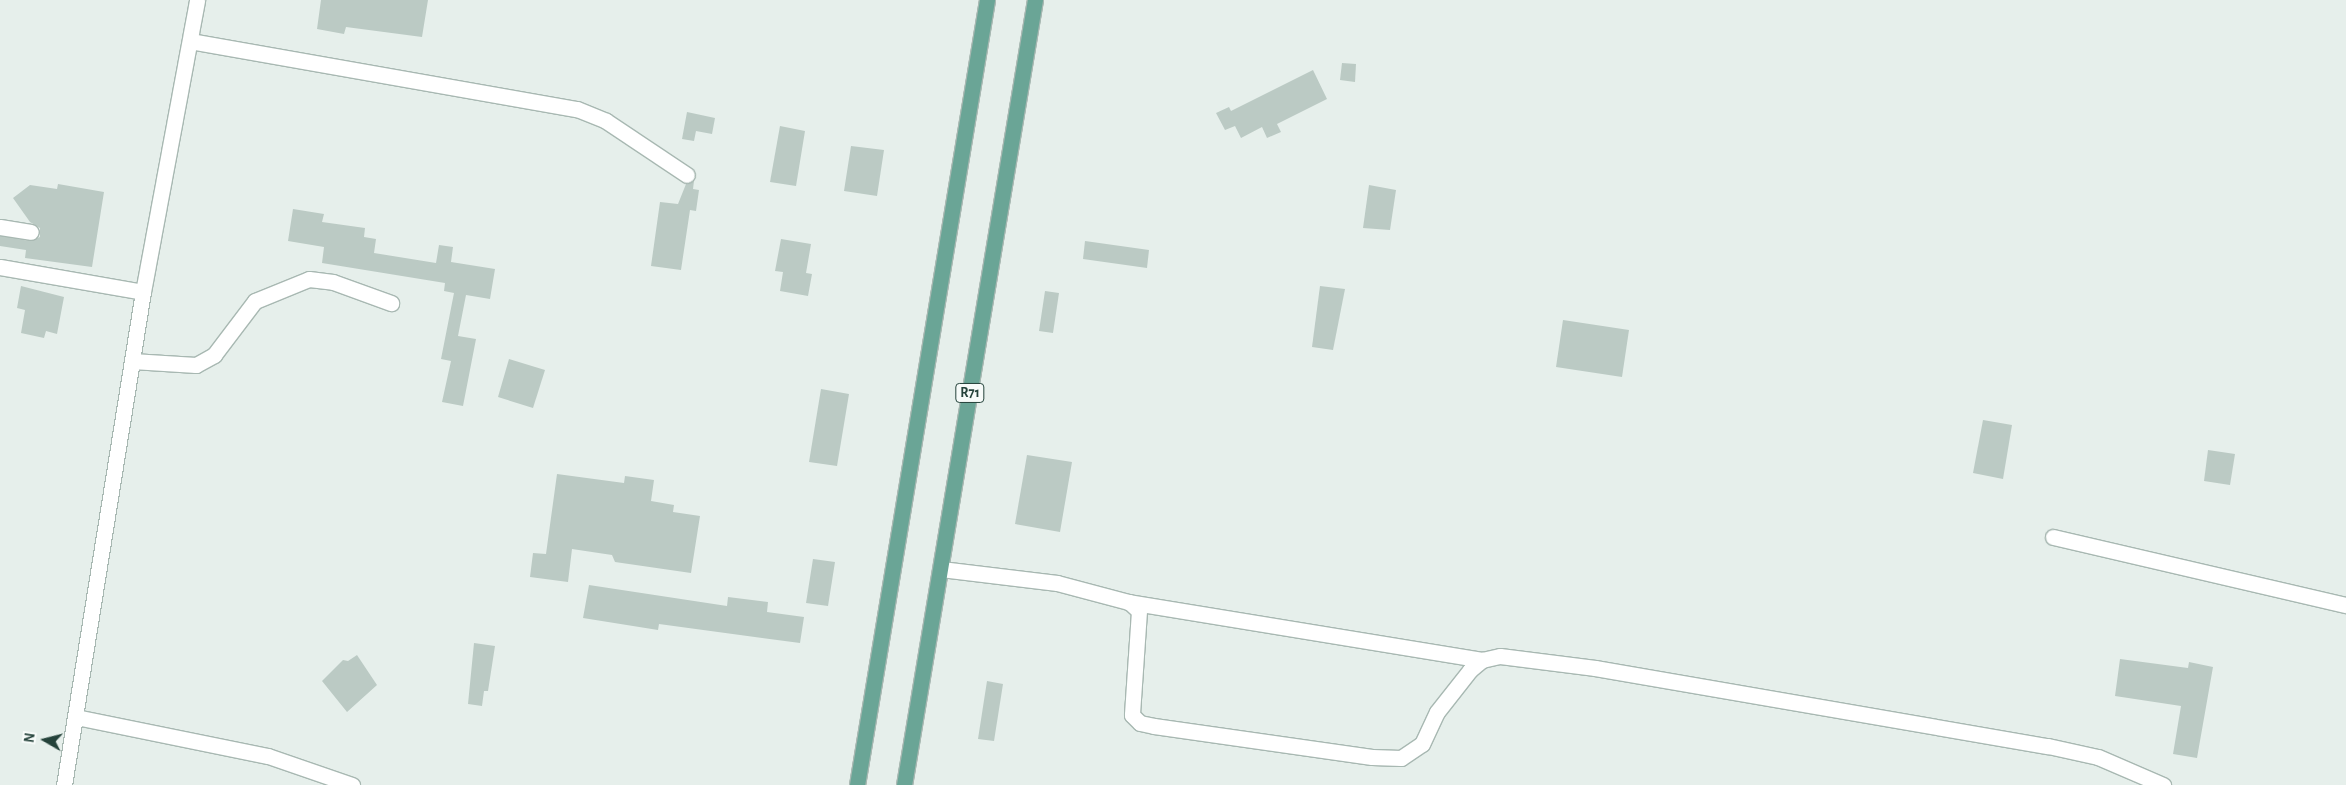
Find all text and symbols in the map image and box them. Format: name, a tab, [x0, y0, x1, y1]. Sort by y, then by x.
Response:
road number: R71	[955, 382, 985, 404]
north arrow	[20, 715, 70, 765]
text: N	[23, 732, 38, 744]

